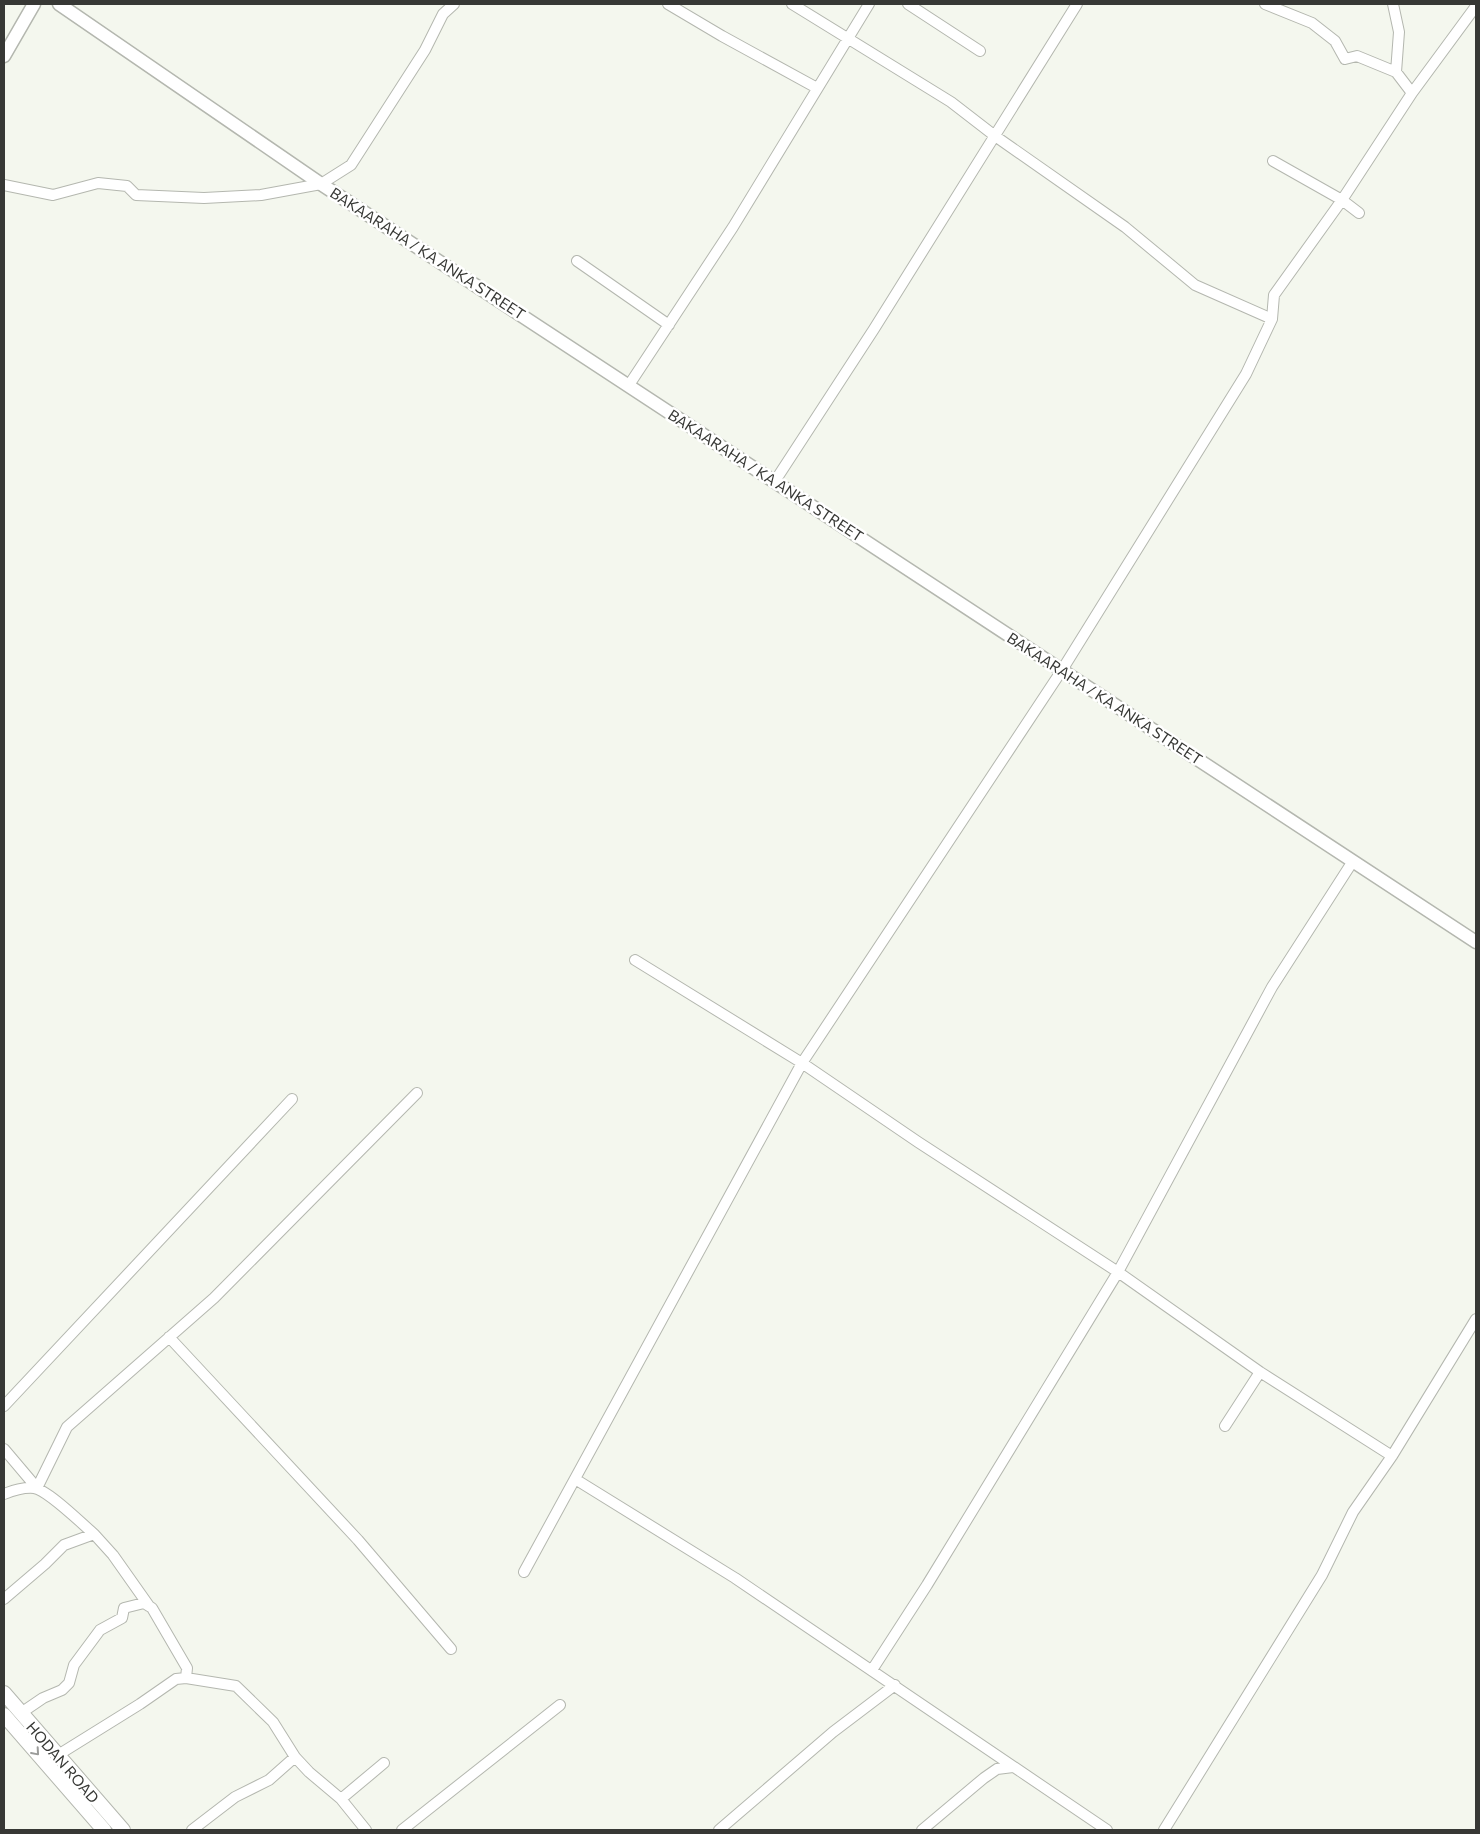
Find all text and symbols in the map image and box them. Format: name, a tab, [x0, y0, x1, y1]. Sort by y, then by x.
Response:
street label: BAKAARAHA / KA ANKA STREET	[327, 183, 529, 323]
street label: BAKAARAHA / KA ANKA STREET	[665, 405, 867, 545]
street label: BAKAARAHA / KA ANKA STREET	[1004, 628, 1206, 768]
street label: HODAN ROAD	[23, 1718, 103, 1806]
one-way arrow	[30, 1746, 39, 1755]

